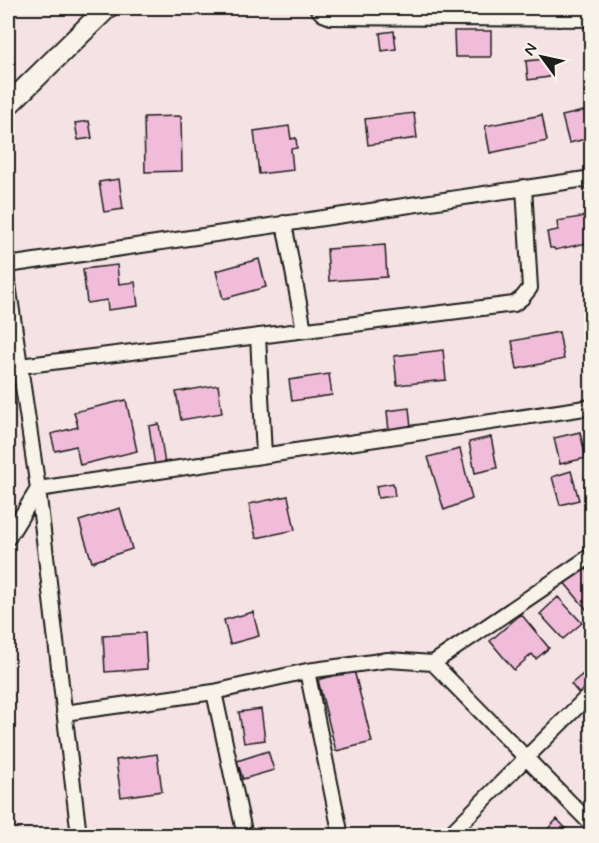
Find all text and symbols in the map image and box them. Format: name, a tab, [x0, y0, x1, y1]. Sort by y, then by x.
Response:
north arrow	[512, 27, 572, 87]
text: N	[519, 39, 542, 60]

